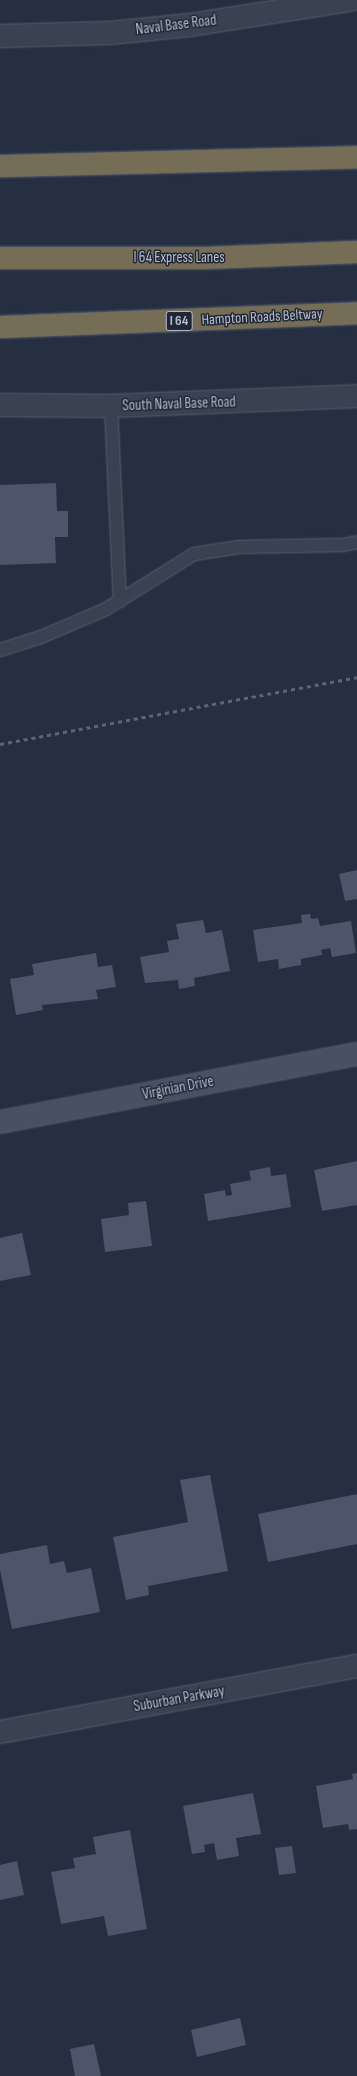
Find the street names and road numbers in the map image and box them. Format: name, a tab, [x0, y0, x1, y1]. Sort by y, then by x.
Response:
street label: Naval Base Road	[135, 11, 217, 39]
street label: I 64 Express Lanes	[133, 249, 225, 267]
street label: Hampton Roads Beltway	[201, 305, 323, 329]
road number: I 64	[165, 309, 193, 333]
street label: South Naval Base Road	[122, 393, 236, 415]
street label: Virginian Drive	[141, 1072, 215, 1104]
street label: Suburban Parkway	[132, 1682, 226, 1716]

